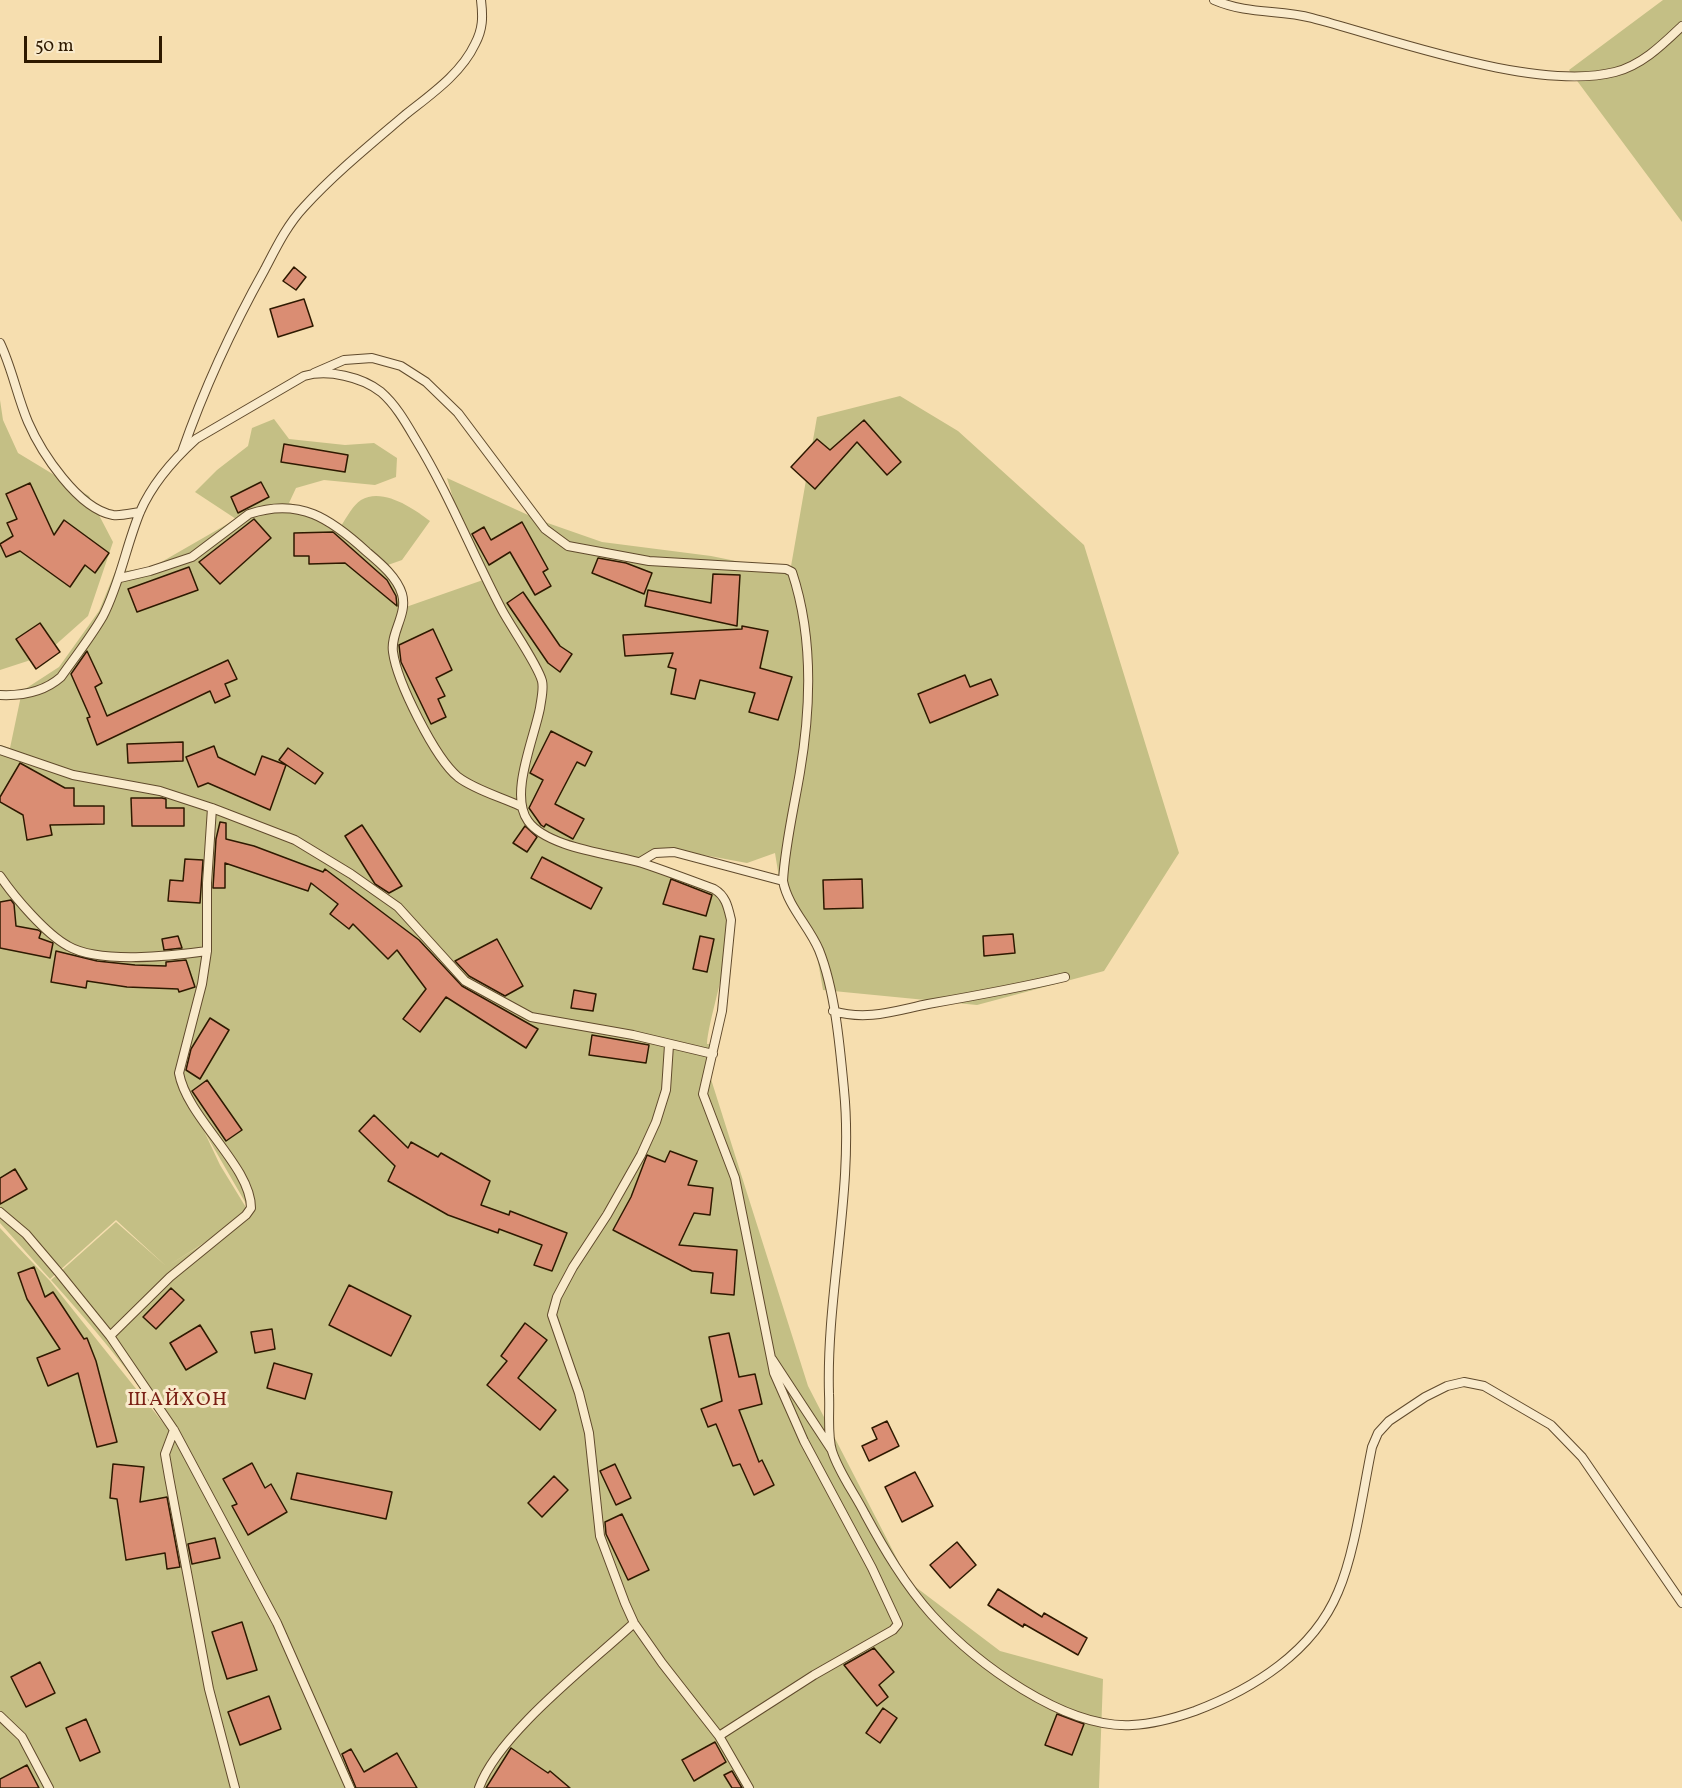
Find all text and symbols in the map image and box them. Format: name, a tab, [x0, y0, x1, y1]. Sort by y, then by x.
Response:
scale bar	[27, 24, 165, 62]
text: 50 m	[35, 34, 74, 59]
district label: ШАЙХОН	[127, 1389, 229, 1413]

